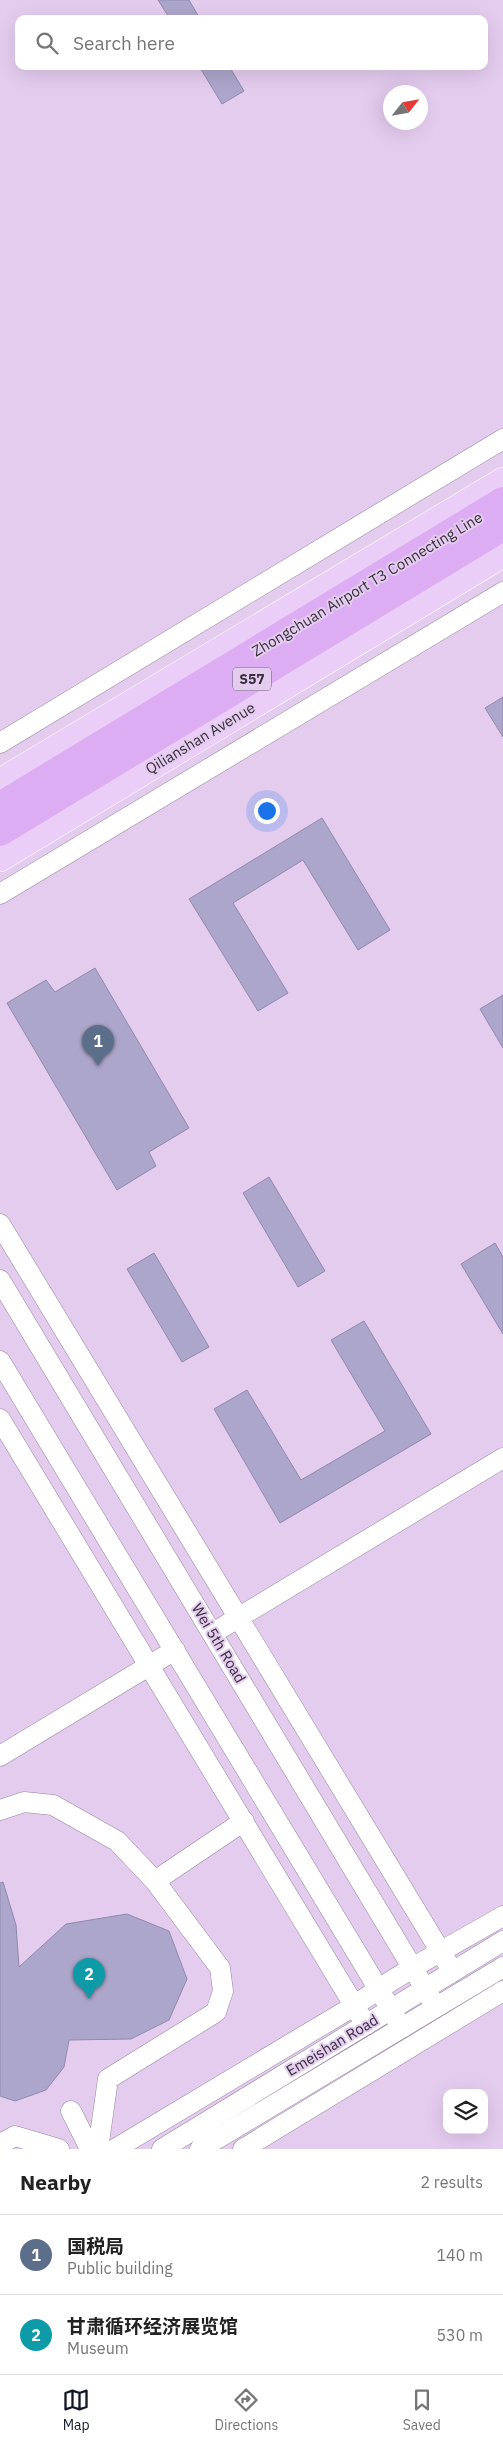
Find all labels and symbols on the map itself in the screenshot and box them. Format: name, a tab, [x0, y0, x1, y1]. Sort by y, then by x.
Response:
north arrow	[383, 85, 428, 130]
street label: Zhongchuan Airport T3 Connecting Line	[248, 507, 486, 661]
road number: S57	[233, 668, 271, 691]
street label: Qilianshan Avenue	[142, 698, 258, 778]
your location	[254, 798, 280, 824]
pin: 1	[82, 1025, 114, 1066]
street label: Wei 5th Road	[188, 1600, 250, 1686]
pin: 2	[73, 1958, 105, 1999]
street label: Emeishan Road	[282, 2010, 382, 2080]

